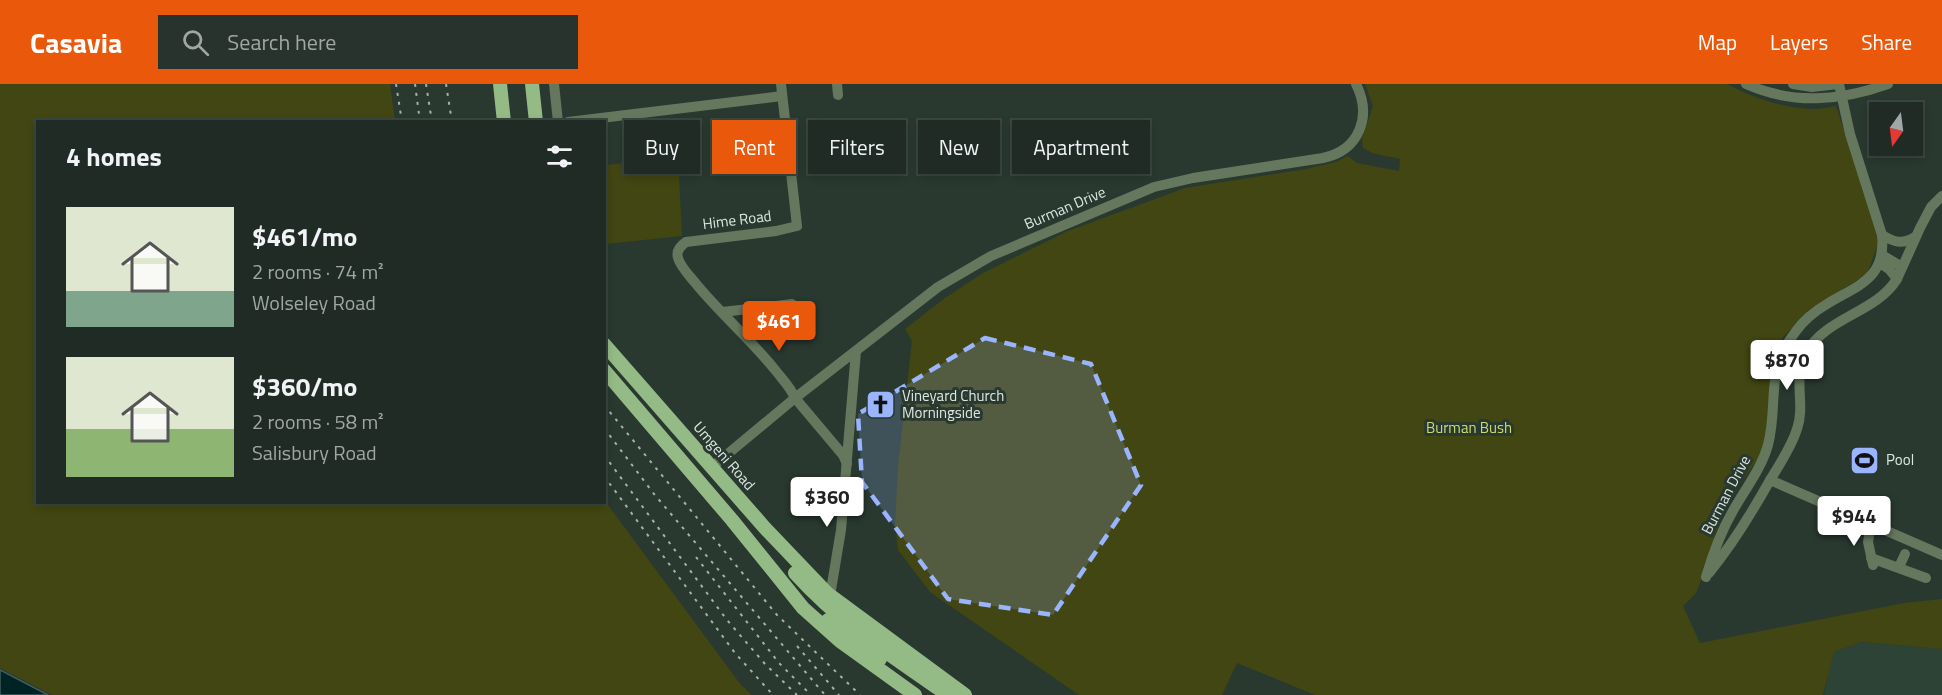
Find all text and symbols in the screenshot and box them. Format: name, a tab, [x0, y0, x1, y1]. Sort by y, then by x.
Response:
search box	[158, 15, 578, 69]
text: Casavia	[30, 21, 122, 64]
text: Search here	[227, 25, 336, 59]
icon: search	[179, 26, 212, 59]
text: Map	[1698, 26, 1737, 58]
text: Layers	[1770, 26, 1828, 58]
text: Share	[1861, 26, 1912, 58]
north arrow	[1869, 102, 1923, 156]
map controls	[1869, 102, 1923, 156]
chip: Buy	[624, 120, 700, 174]
chip: Rent	[712, 120, 796, 174]
chip: Filters	[808, 120, 906, 174]
chip: New	[918, 120, 1000, 174]
chip: Apartment	[1012, 120, 1150, 174]
text: 4 homes	[66, 137, 162, 176]
icon: filters	[543, 140, 576, 173]
street label: Burman Drive	[1020, 180, 1109, 235]
street label: Hime Road	[701, 204, 773, 235]
text: $461/mo	[252, 217, 357, 256]
icon: home	[114, 231, 186, 303]
text: 2 rooms · 74 m²	[252, 256, 384, 287]
text: Wolseley Road	[252, 287, 376, 318]
pin: $461	[743, 301, 815, 352]
text: $461	[757, 305, 801, 336]
pin: $870	[1751, 340, 1823, 391]
text: $870	[1765, 344, 1809, 375]
text: $360/mo	[252, 367, 357, 406]
icon: home	[114, 381, 186, 453]
place label: Vineyard Church Morningside	[902, 384, 1004, 424]
church icon: Vineyard Church Morningside	[865, 389, 897, 421]
text: 2 rooms · 58 m²	[252, 406, 384, 437]
street label: Umgeni Road	[688, 416, 761, 495]
park label: Burman Bush	[1426, 416, 1512, 439]
text: Salisbury Road	[252, 437, 377, 468]
sports icon: Pool	[1849, 444, 1881, 476]
place label: Pool	[1886, 448, 1914, 471]
street label: Burman Drive	[1695, 451, 1756, 538]
pin: $360	[791, 477, 863, 528]
text: $360	[805, 481, 849, 512]
pin: $944	[1818, 496, 1890, 547]
text: $944	[1832, 500, 1876, 531]

